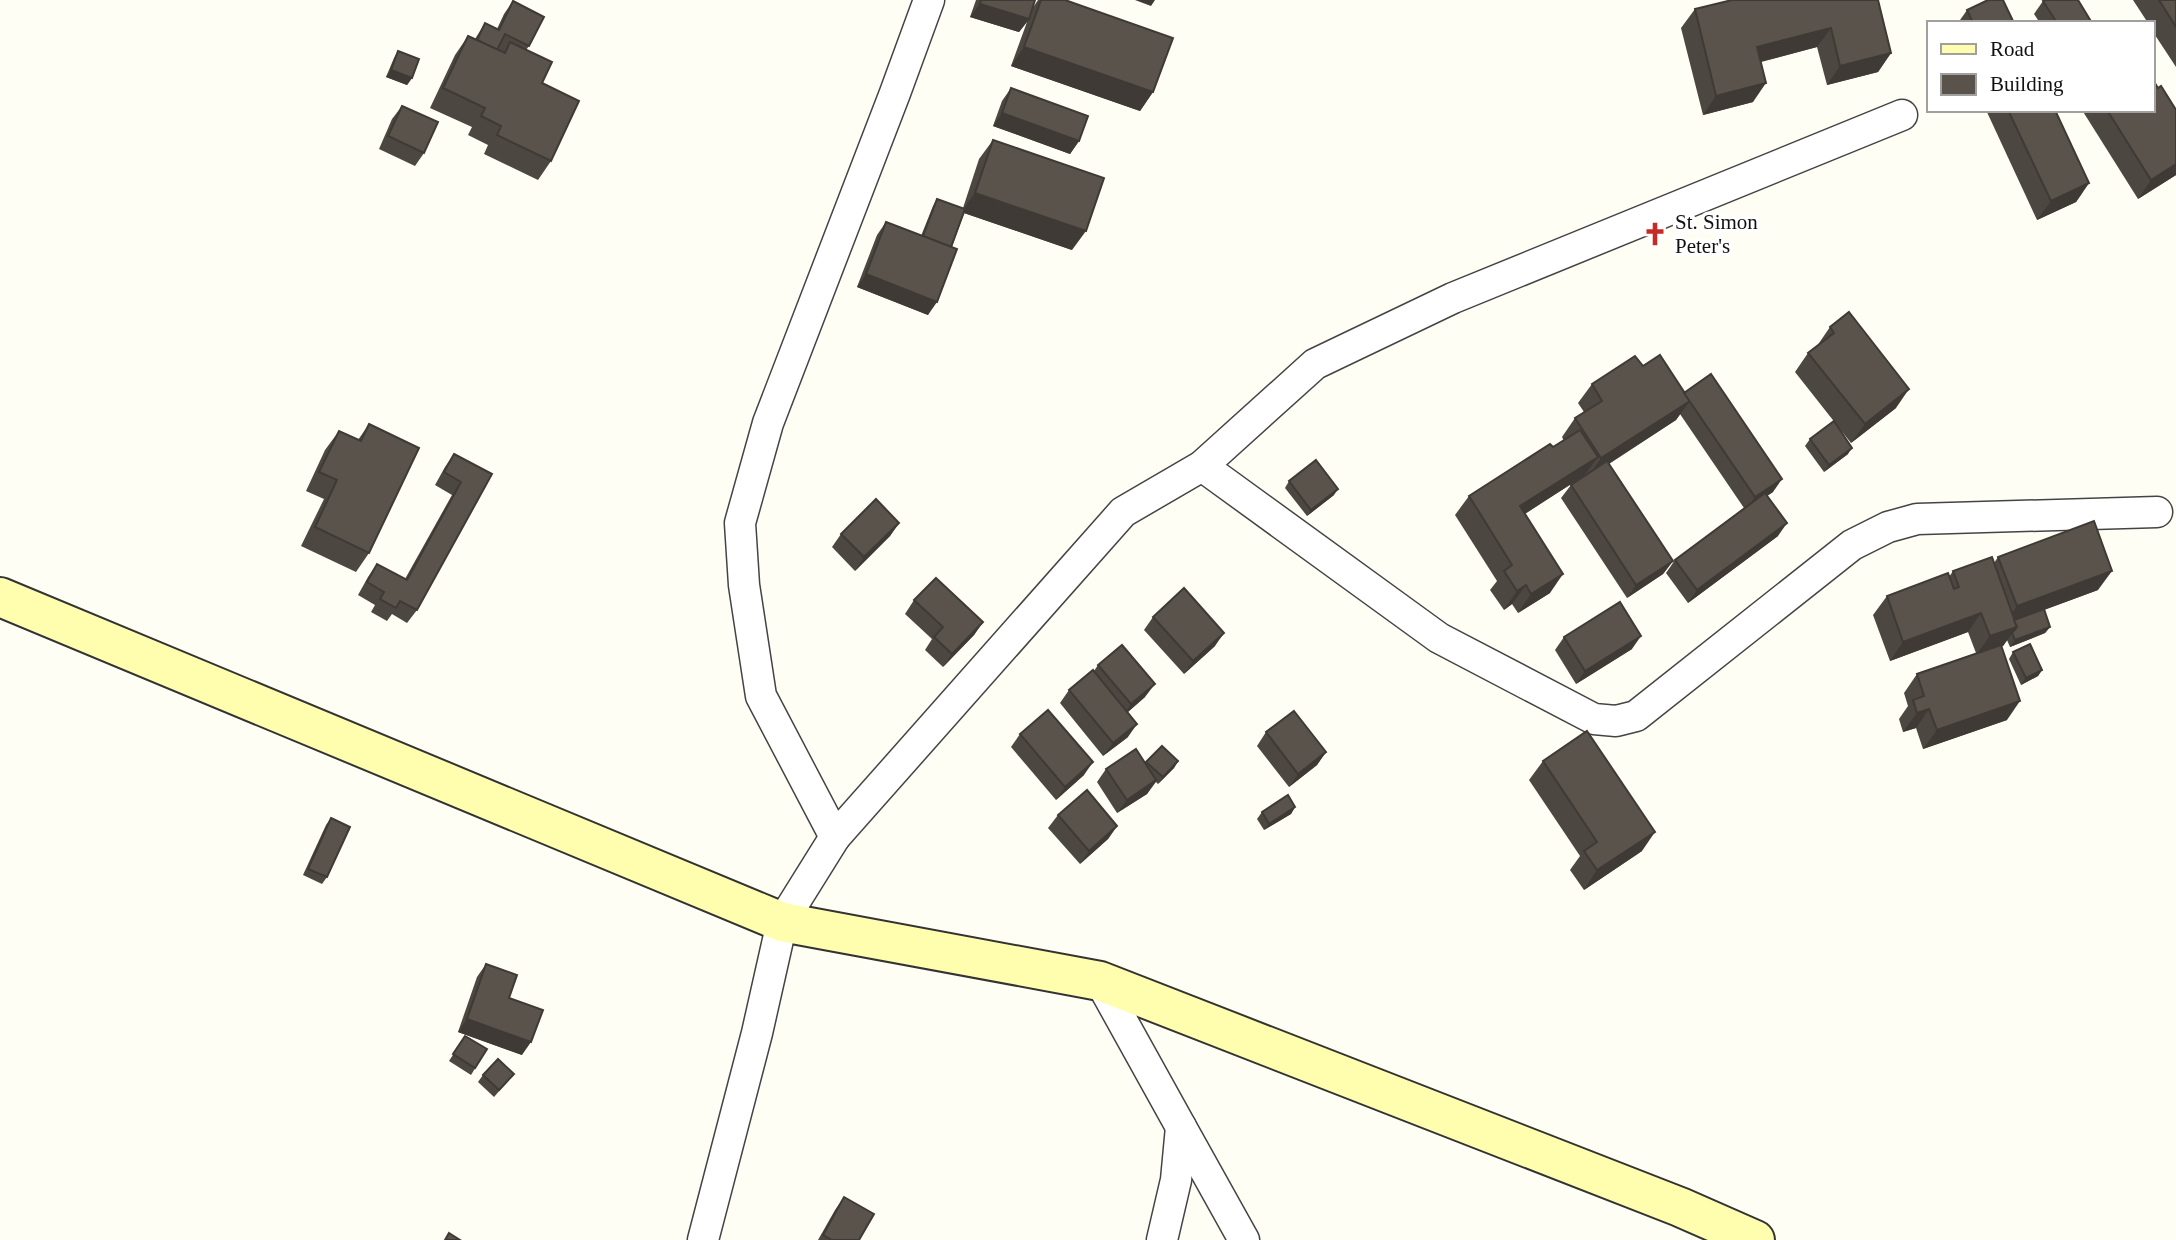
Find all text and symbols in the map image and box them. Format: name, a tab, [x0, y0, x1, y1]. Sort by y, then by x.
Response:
legend	[1927, 21, 2155, 112]
text: Road	[1990, 37, 2035, 61]
text: Building	[1990, 72, 2064, 96]
place label: St. Simon Peter's	[1675, 210, 1758, 258]
church icon: St. Simon Peter's	[1641, 220, 1669, 248]

